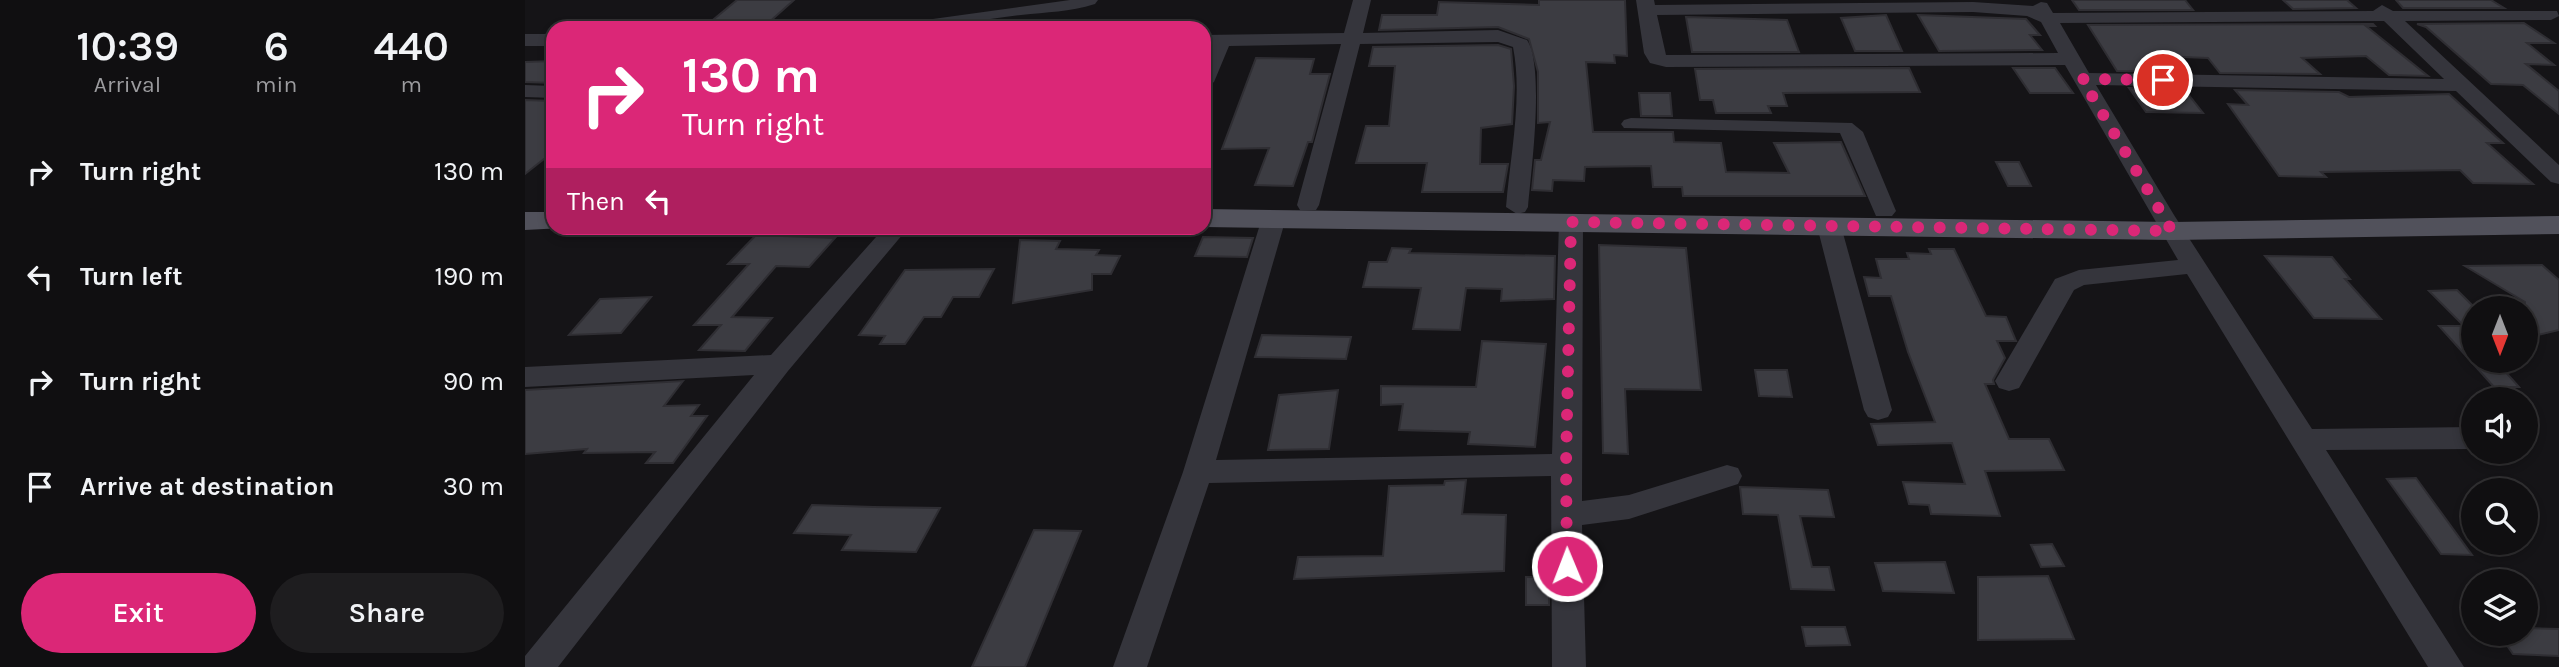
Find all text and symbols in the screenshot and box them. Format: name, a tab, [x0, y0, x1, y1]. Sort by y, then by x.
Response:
text: 10:39	[76, 21, 179, 71]
text: 6	[264, 21, 289, 71]
text: 440	[374, 21, 449, 71]
text: 130 m	[682, 47, 820, 104]
icon: right	[567, 49, 658, 140]
pin	[2133, 50, 2193, 110]
icon: arrive	[2144, 61, 2182, 99]
text: Arrival	[94, 71, 161, 98]
text: min	[255, 71, 297, 98]
text: m	[400, 71, 422, 98]
text: Turn right	[682, 106, 824, 143]
icon: right	[21, 153, 59, 191]
text: Turn right	[80, 156, 201, 187]
text: 130 m	[434, 156, 504, 187]
icon: left	[639, 182, 677, 220]
text: Then	[567, 186, 625, 217]
icon: left	[21, 258, 59, 296]
text: Turn left	[80, 261, 182, 292]
text: 190 m	[434, 261, 504, 292]
north arrow	[2461, 296, 2537, 373]
map controls	[2461, 296, 2538, 646]
icon: right	[21, 363, 59, 401]
text: Turn right	[80, 366, 201, 397]
text: 90 m	[443, 366, 504, 397]
button: sound	[2461, 387, 2538, 464]
icon: arrive	[21, 468, 59, 506]
text: Arrive at destination	[80, 471, 334, 502]
text: 30 m	[443, 471, 504, 502]
button: search	[2461, 478, 2538, 555]
position arrow	[1530, 529, 1604, 603]
button: layers	[2461, 569, 2538, 646]
button: Exit	[21, 573, 256, 653]
button: Share	[270, 573, 504, 653]

